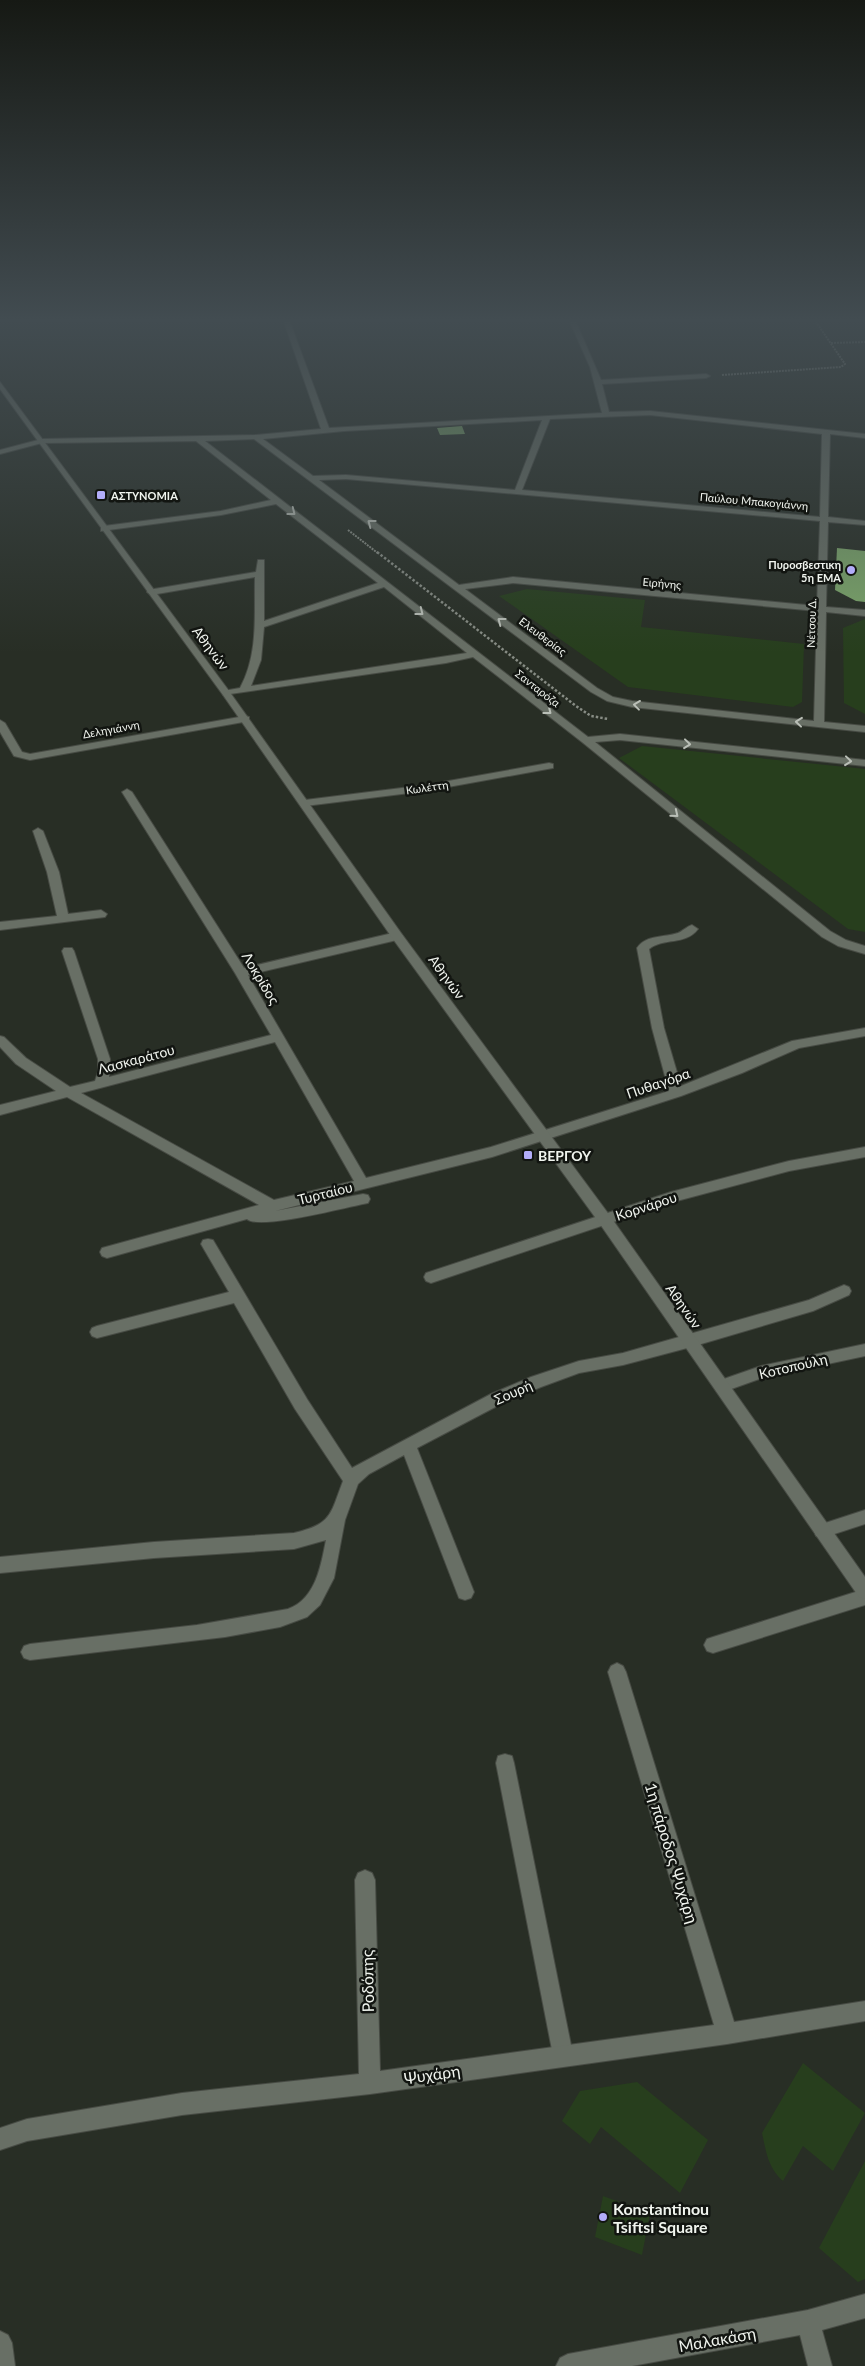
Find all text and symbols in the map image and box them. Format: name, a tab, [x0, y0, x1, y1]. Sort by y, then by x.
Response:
marker: ΑΣΤΥΝΟΜΙΑ	[95, 489, 107, 501]
place label: ΑΣΤΥΝΟΜΙΑ	[110, 489, 178, 502]
street label: Παύλου Μπακογιάννη	[699, 490, 809, 512]
one-way arrow	[286, 506, 296, 515]
one-way arrow	[368, 521, 377, 529]
place label: Πυροσβεστικη 5η ΕΜΑ	[768, 558, 841, 584]
marker: Πυροσβεστικη 5η ΕΜΑ	[845, 564, 857, 576]
street label: Ειρήνης	[642, 575, 682, 591]
street label: Νέτσου Δ.	[804, 598, 818, 648]
one-way arrow	[414, 606, 423, 614]
street label: Ελευθερίας	[517, 614, 569, 658]
one-way arrow	[498, 618, 507, 626]
street label: Αθηνών	[189, 623, 233, 673]
street label: Σανταρόζα	[513, 667, 563, 711]
one-way arrow	[633, 700, 641, 711]
one-way arrow	[542, 706, 551, 714]
one-way arrow	[795, 717, 803, 728]
street label: Δεληγιάννη	[82, 718, 140, 740]
one-way arrow	[683, 738, 691, 749]
one-way arrow	[845, 755, 853, 766]
street label: Κωλέττη	[405, 778, 449, 796]
one-way arrow	[669, 808, 678, 817]
street label: Λοκρίδος	[239, 949, 283, 1008]
street label: Αθηνών	[425, 952, 469, 1002]
street label: Λασκαράτου	[96, 1041, 176, 1077]
street label: Πυθαγόρα	[624, 1064, 693, 1102]
place label: ΒΕΡΓΟΥ	[538, 1147, 592, 1164]
marker: ΒΕΡΓΟΥ	[522, 1149, 534, 1161]
street label: Τυρταίου	[296, 1178, 354, 1208]
street label: Κορνάρου	[613, 1188, 679, 1224]
street label: Αθηνών	[663, 1280, 705, 1332]
street label: Κοτοπούλη	[757, 1350, 829, 1382]
street label: Σουρή	[491, 1376, 535, 1408]
street label: 1η πάροδος Ψυχάρη	[642, 1780, 702, 1926]
street label: Ροδόπης	[357, 1949, 377, 2012]
street label: Ψυχάρη	[403, 2061, 461, 2087]
place label: Konstantinou Tsiftsi Square	[613, 2199, 709, 2236]
marker: Konstantinou Tsiftsi Square	[597, 2211, 609, 2223]
street label: Μαλακάση	[677, 2323, 757, 2355]

